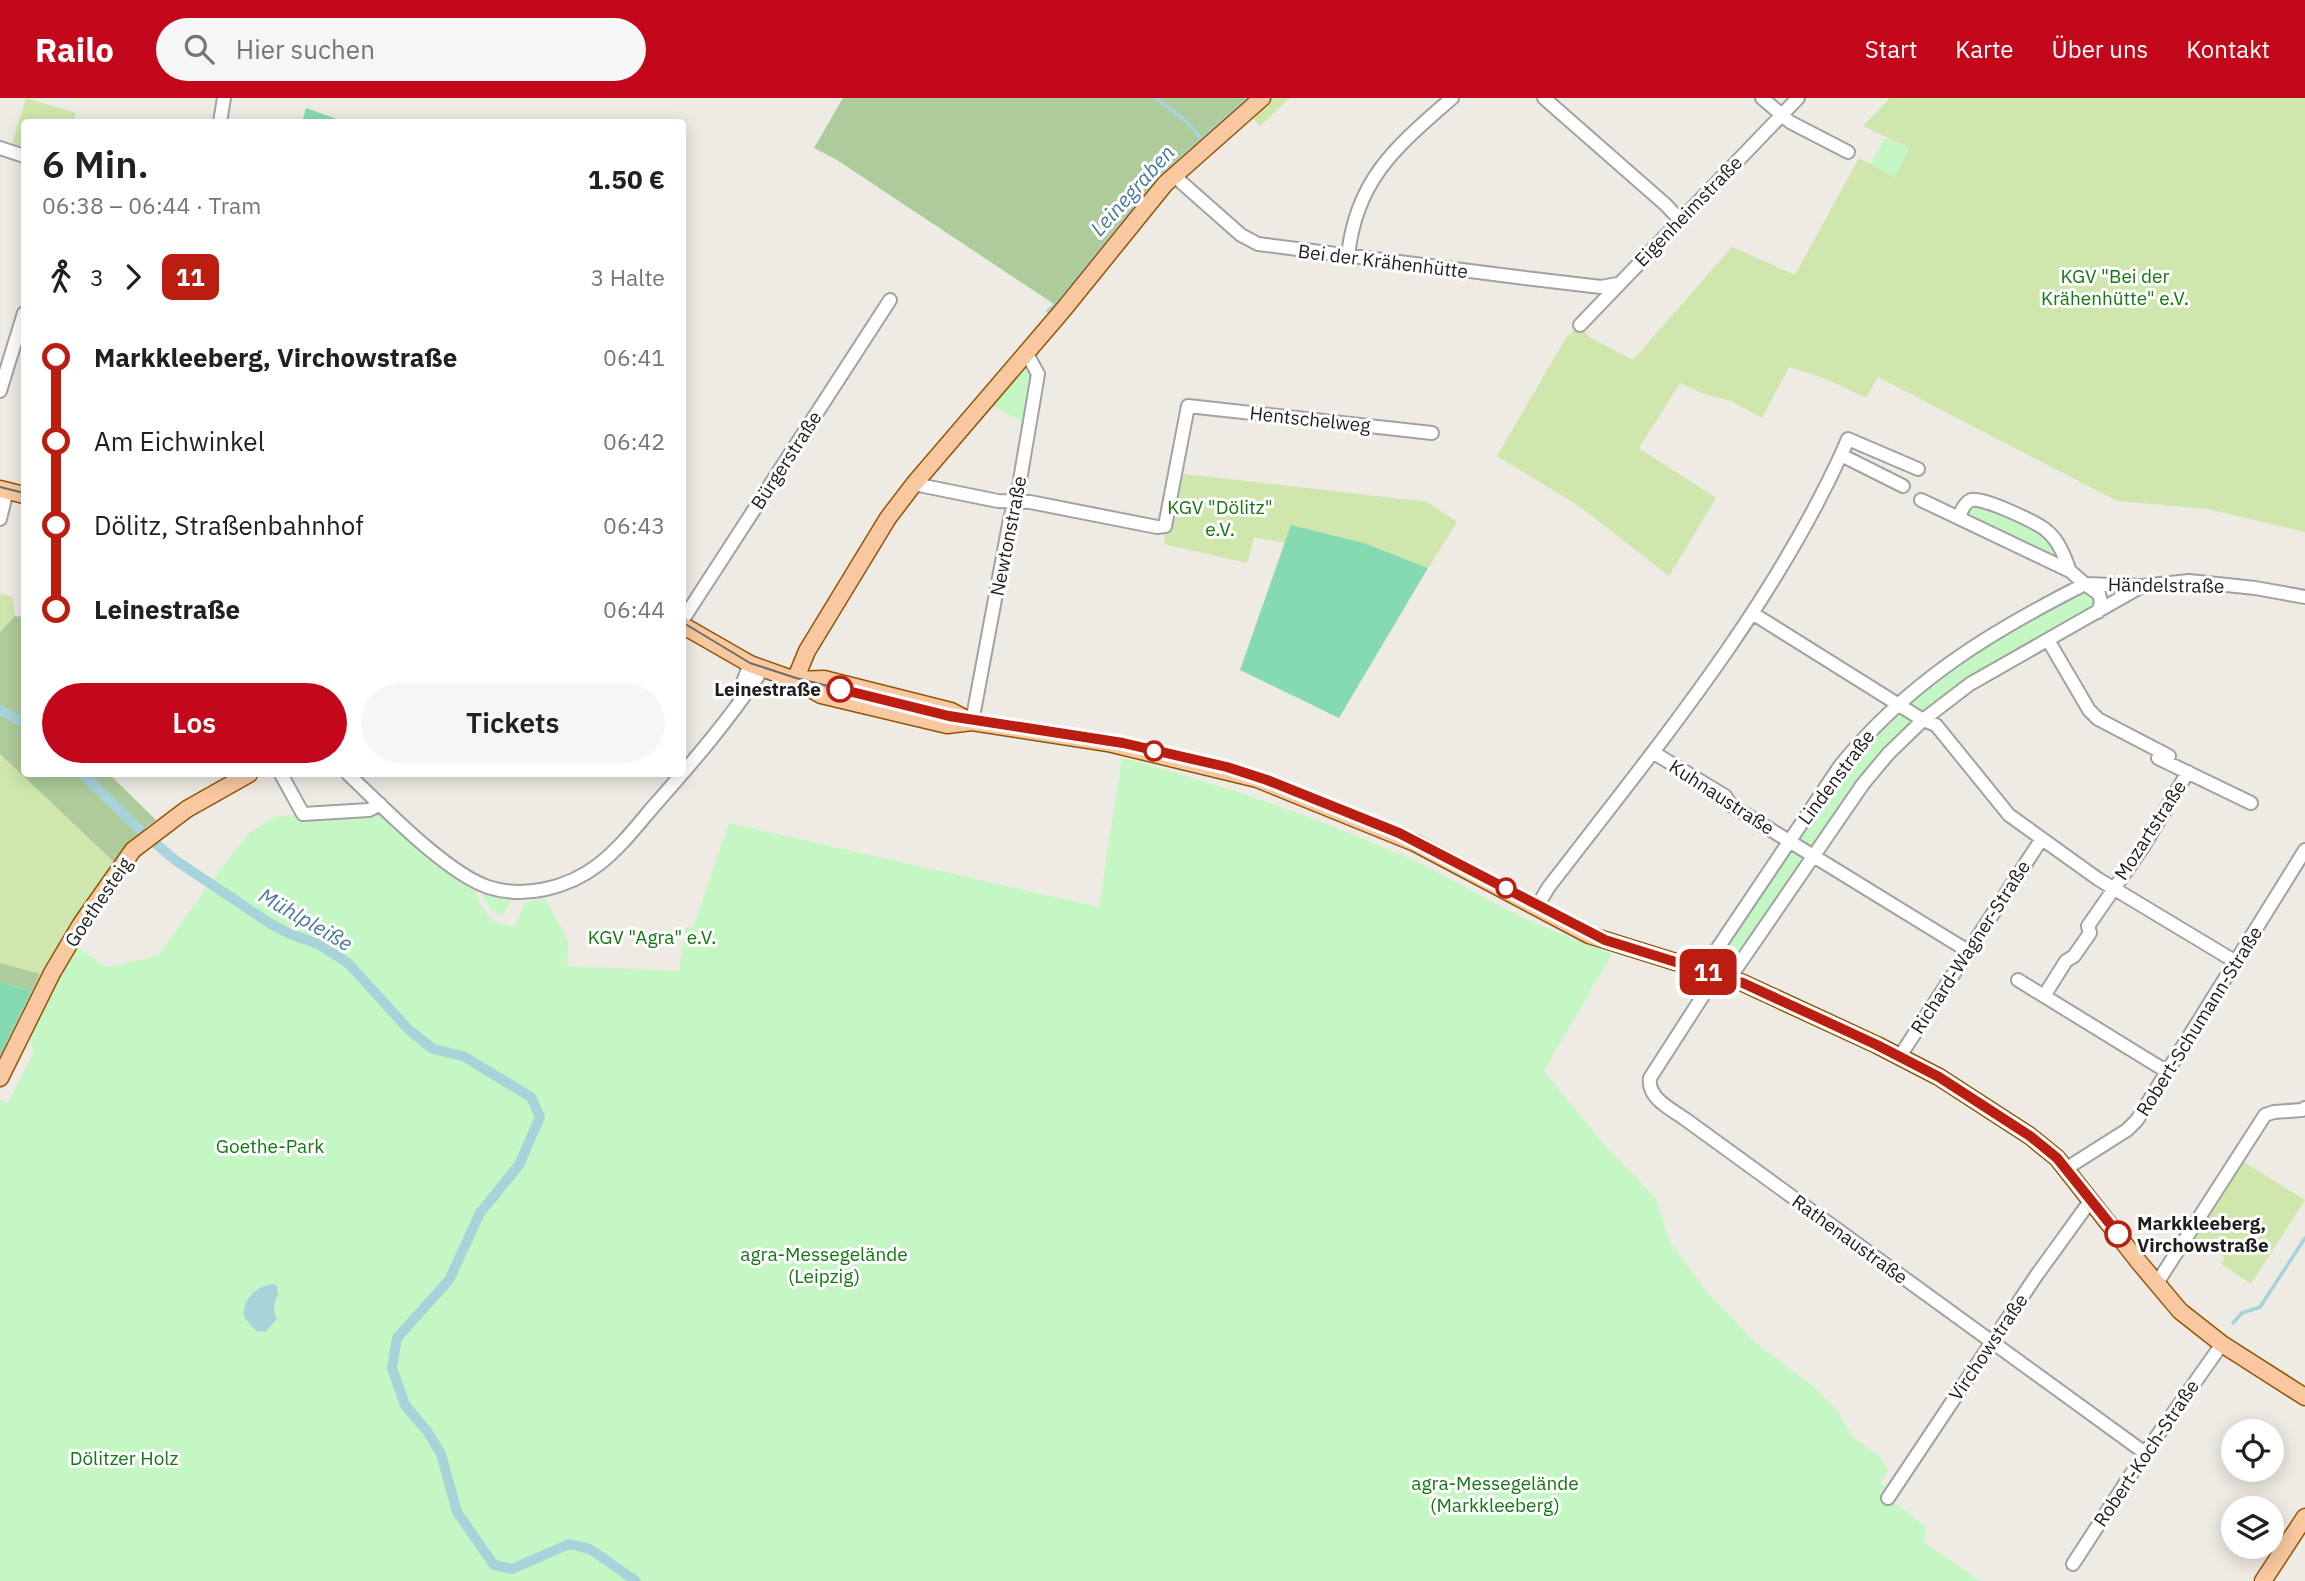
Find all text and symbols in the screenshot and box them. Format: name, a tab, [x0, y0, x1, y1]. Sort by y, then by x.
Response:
search box	[156, 18, 646, 81]
text: Railo	[35, 28, 114, 71]
icon: search	[180, 30, 218, 68]
text: Hier suchen	[236, 32, 375, 66]
text: Start	[1865, 33, 1917, 65]
text: Karte	[1955, 33, 2013, 65]
text: Über uns	[2051, 33, 2148, 65]
text: Kontakt	[2186, 33, 2270, 65]
water label: Leinegraben	[1084, 138, 1180, 242]
text: 6 Min.	[42, 139, 149, 188]
street label: Eigenheimstraße	[1629, 151, 1747, 271]
text: 1.50 €	[588, 162, 665, 196]
text: 06:38 – 06:44 · Tram	[42, 190, 261, 220]
street label: Bei der Krähenhütte	[1297, 239, 1469, 283]
icon: walk	[42, 258, 80, 296]
icon: forward	[114, 258, 152, 296]
text: 11	[176, 261, 205, 293]
text: 3	[90, 262, 104, 292]
text: 3 Halte	[590, 262, 665, 292]
park label: KGV "Bei der Krähenhütte" e.V.	[2041, 264, 2189, 310]
text: Markkleeberg, Virchowstraße	[94, 340, 457, 374]
text: 06:41	[603, 342, 665, 372]
street label: Hentschelweg	[1248, 401, 1372, 437]
street label: Bürgerstraße	[745, 406, 827, 514]
text: Am Eichwinkel	[94, 424, 265, 458]
text: 06:42	[603, 426, 665, 456]
street label: Newtonstraße	[985, 474, 1031, 598]
park label: KGV "Dölitz" e.V.	[1167, 495, 1273, 541]
text: Dölitz, Straßenbahnhof	[94, 508, 364, 542]
text: 06:43	[603, 510, 665, 540]
street label: Händelstraße	[2108, 572, 2224, 598]
text: Leinestraße	[94, 592, 240, 626]
text: 06:44	[603, 594, 665, 624]
marker: Leinestraße	[827, 676, 853, 702]
place label: Leinestraße	[714, 677, 821, 701]
button: Los	[42, 683, 347, 763]
button: Tickets	[361, 683, 665, 763]
street label: Lindenstraße	[1792, 725, 1880, 829]
unlabelled marker	[1144, 741, 1164, 761]
street label: Kuhnaustraße	[1665, 754, 1779, 840]
street label: Mozartstraße	[2109, 776, 2191, 884]
street label: Goethesteig	[59, 853, 137, 951]
street label: Richard-Wagner-Straße	[1905, 856, 2035, 1038]
unlabelled marker	[1496, 878, 1516, 898]
water label: Mühlpleiße	[254, 881, 358, 957]
street label: Robert-Schumann-Straße	[2131, 922, 2267, 1120]
park label: KGV "Agra" e.V.	[588, 925, 716, 949]
line badge: 11	[1676, 949, 1740, 995]
text: 11	[1694, 956, 1722, 988]
park label: Goethe-Park	[216, 1134, 324, 1158]
street label: Rathenaustraße	[1787, 1189, 1913, 1289]
place label: Markkleeberg, Virchowstraße	[2137, 1211, 2269, 1257]
marker: Markkleeberg, Virchowstraße	[2105, 1221, 2131, 1247]
park label: agra-Messegelände (Leipzig)	[740, 1242, 908, 1288]
street label: Virchowstraße	[1943, 1289, 2033, 1405]
street label: Robert-Koch-Straße	[2088, 1375, 2204, 1531]
map controls	[2221, 1419, 2284, 1559]
button: locate	[2221, 1419, 2284, 1482]
park label: Dölitzer Holz	[70, 1446, 178, 1470]
park label: agra-Messegelände (Markkleeberg)	[1411, 1471, 1579, 1517]
button: layers	[2221, 1496, 2284, 1559]

